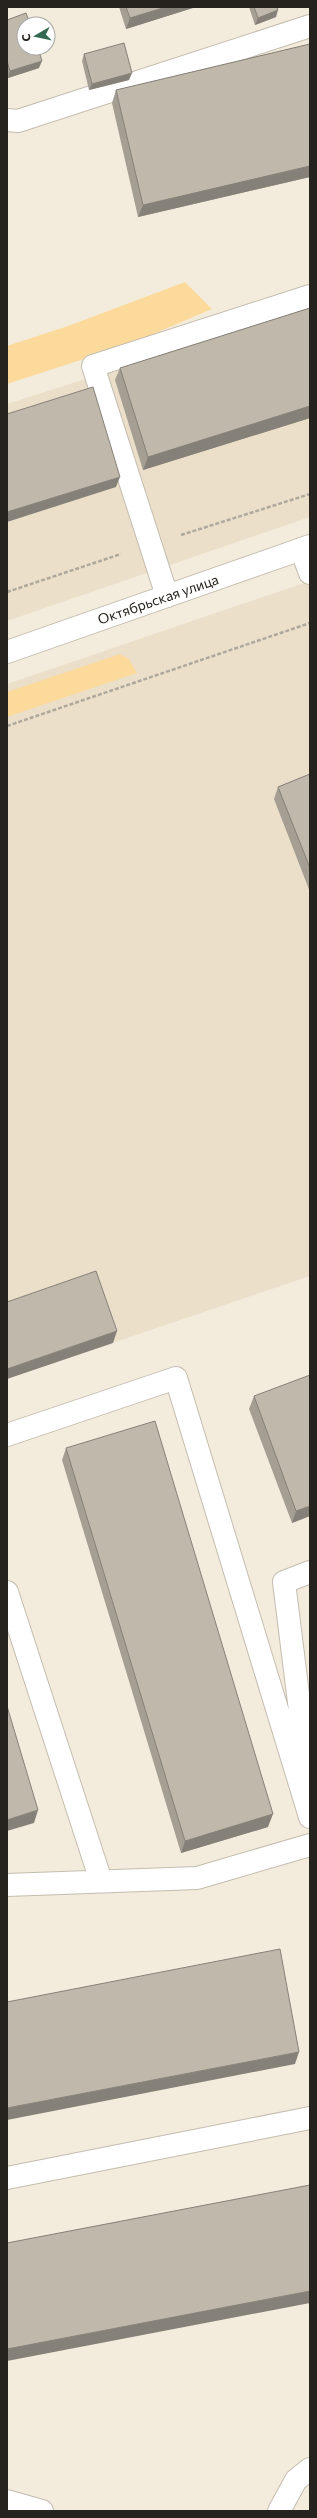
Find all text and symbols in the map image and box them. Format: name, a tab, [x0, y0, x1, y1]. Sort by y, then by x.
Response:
north arrow	[16, 16, 56, 56]
text: С	[19, 32, 33, 42]
street label: Октябрьская улица	[95, 570, 221, 628]

